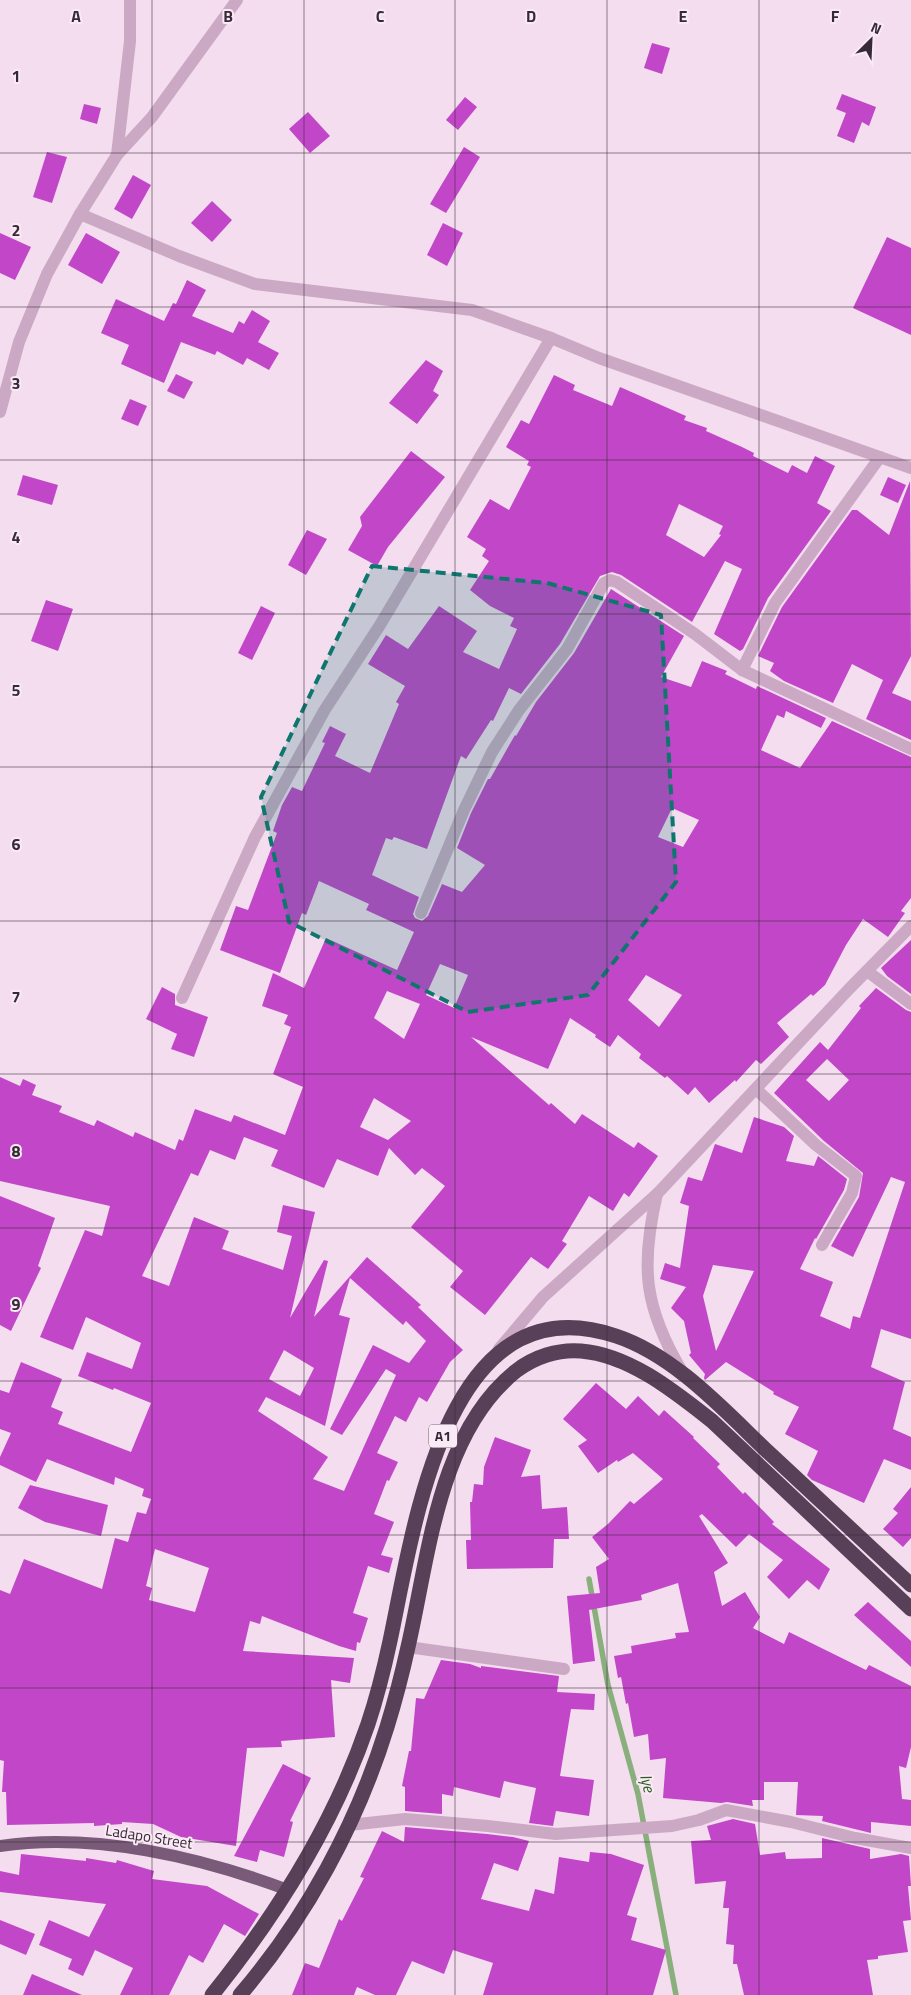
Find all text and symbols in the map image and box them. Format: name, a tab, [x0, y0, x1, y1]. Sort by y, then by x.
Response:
text: A	[71, 4, 81, 28]
text: B	[223, 4, 233, 28]
text: C	[376, 4, 385, 28]
text: D	[526, 4, 536, 28]
text: E	[679, 4, 688, 28]
text: F	[831, 4, 840, 28]
north arrow	[846, 15, 896, 65]
text: N	[868, 16, 885, 39]
text: 1	[12, 64, 20, 88]
text: 2	[12, 218, 20, 242]
text: 3	[12, 371, 20, 395]
text: 4	[12, 525, 21, 549]
text: 5	[12, 678, 21, 702]
text: 6	[12, 832, 21, 856]
text: 7	[12, 985, 20, 1009]
text: 8	[12, 1139, 21, 1163]
text: 9	[12, 1292, 21, 1316]
road number: A1	[429, 1424, 457, 1448]
water label: Iye	[634, 1771, 662, 1796]
street label: Ladapo Street	[104, 1818, 195, 1855]

